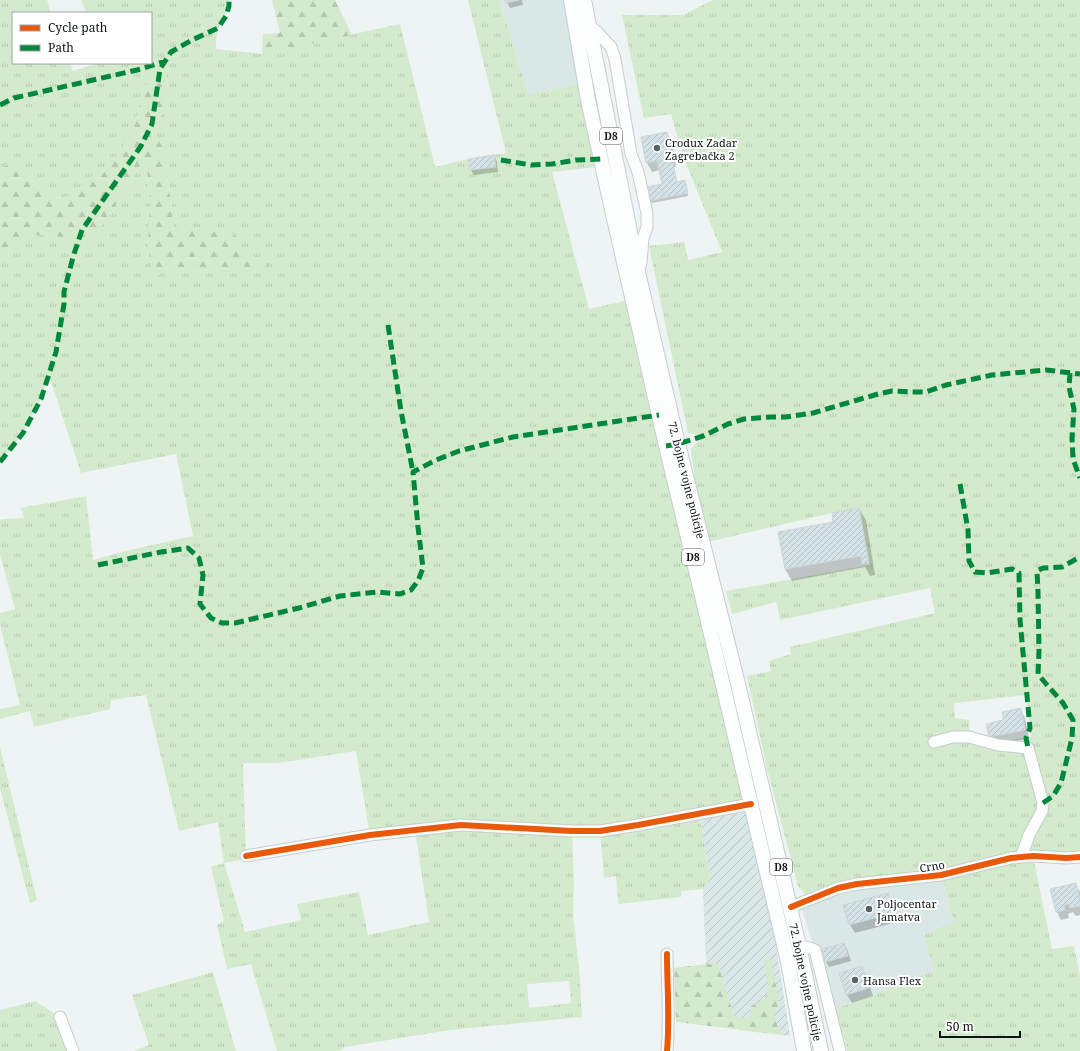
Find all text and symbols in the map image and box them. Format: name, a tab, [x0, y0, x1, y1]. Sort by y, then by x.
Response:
legend	[12, 12, 152, 64]
text: Cycle path	[48, 19, 108, 36]
text: Path	[48, 39, 74, 56]
road number: D8	[600, 128, 622, 144]
place label: Crodux Zadar Zagrebačka 2	[665, 135, 738, 163]
marker: Crodux Zadar Zagrebačka 2	[652, 143, 662, 153]
street label: 72. bojne vojne policije	[665, 420, 709, 540]
road number: D8	[682, 549, 704, 565]
street label: Crno	[918, 857, 946, 875]
road number: D8	[770, 859, 792, 875]
place label: Poljocentar Jamatva	[876, 896, 938, 924]
marker: Poljocentar Jamatva	[864, 904, 874, 914]
street label: 72. bojne vojne policije	[786, 922, 826, 1042]
place label: Hansa Flex	[863, 973, 922, 988]
marker: Hansa Flex	[850, 975, 860, 985]
scale bar	[940, 1013, 1020, 1039]
text: 50 m	[946, 1018, 974, 1035]

